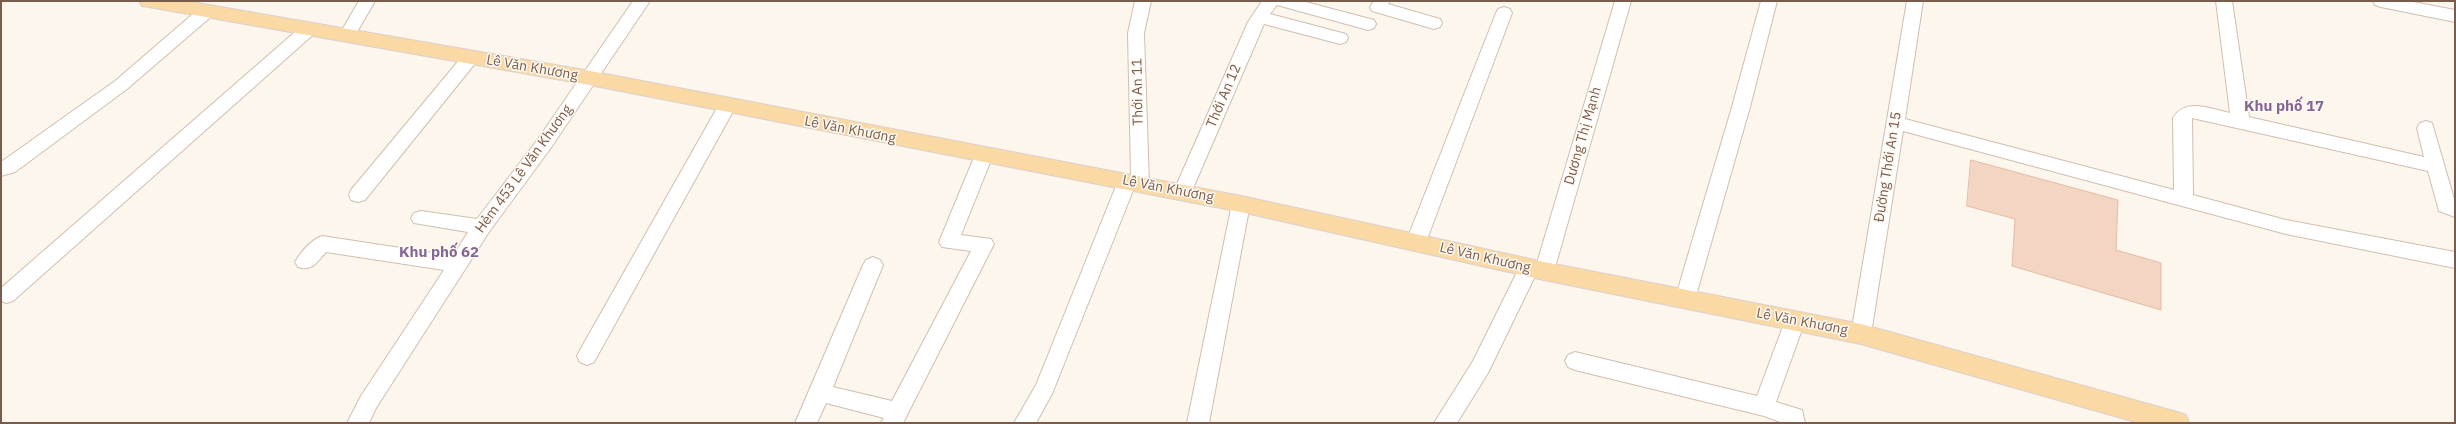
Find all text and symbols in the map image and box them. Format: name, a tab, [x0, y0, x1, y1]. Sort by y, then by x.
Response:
street label: Lê Văn Khương	[485, 52, 579, 84]
street label: Thới An 11	[1129, 58, 1147, 126]
street label: Thới An 12	[1203, 62, 1245, 130]
street label: Dương Thị Mạnh	[1561, 85, 1605, 187]
district label: Khu phố 17	[2244, 98, 2324, 116]
street label: Hẻm 453 Lê Văn Khương	[472, 102, 576, 236]
street label: Đường Thới An 15	[1871, 111, 1905, 223]
street label: Lê Văn Khương	[803, 113, 897, 147]
street label: Lê Văn Khương	[1121, 172, 1215, 206]
street label: Lê Văn Khương	[1438, 239, 1532, 277]
district label: Khu phố 62	[399, 244, 479, 262]
street label: Lê Văn Khương	[1755, 305, 1849, 339]

